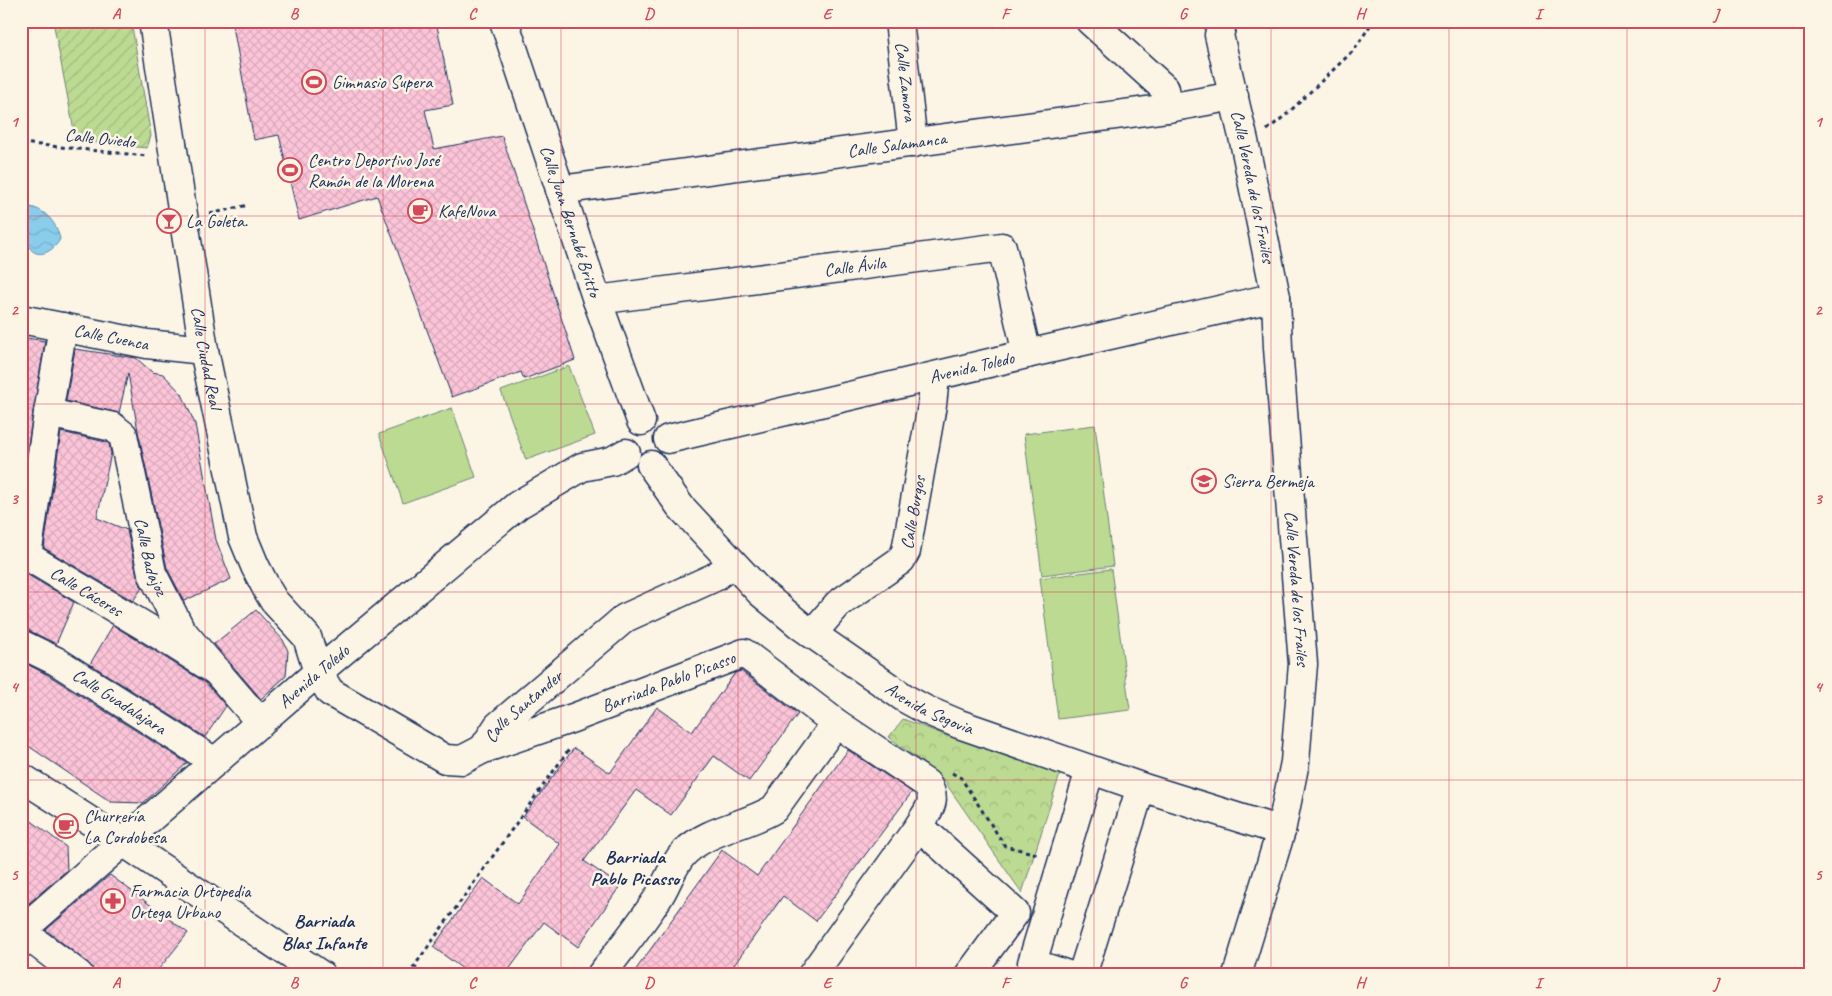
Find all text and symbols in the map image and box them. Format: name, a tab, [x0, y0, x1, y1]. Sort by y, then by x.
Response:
text: A	[112, 4, 122, 24]
text: B	[290, 4, 300, 24]
text: C	[468, 4, 478, 24]
text: D	[644, 4, 655, 24]
text: E	[823, 4, 834, 24]
text: F	[1001, 4, 1012, 24]
text: G	[1179, 4, 1189, 24]
text: H	[1355, 4, 1367, 24]
text: I	[1535, 4, 1545, 24]
text: J	[1712, 4, 1721, 24]
street label: Calle Zamora	[890, 41, 922, 124]
sports icon: Gimnasio Supera	[301, 69, 327, 95]
place label: Gimnasio Supera	[332, 71, 433, 93]
street label: Calle Vereda de los Frailes	[1226, 108, 1280, 267]
text: 1	[10, 112, 19, 132]
text: 1	[1814, 112, 1823, 132]
street label: Calle Oviedo	[64, 123, 138, 153]
street label: Calle Salamanca	[846, 127, 949, 162]
street label: Calle Juan Bernabé Britto	[535, 143, 607, 301]
place label: Centro Deportivo José Ramón de la Morena	[308, 149, 442, 192]
sports icon: Centro Deportivo José Ramón de la Morena	[277, 157, 303, 183]
cafe icon: KafeNova	[407, 198, 433, 224]
place label: KafeNova	[438, 200, 497, 222]
bar icon: La Goleta.	[156, 208, 182, 234]
place label: La Goleta.	[186, 210, 248, 232]
street label: Calle Ávila	[823, 251, 888, 281]
text: 2	[10, 300, 19, 320]
text: 2	[1814, 300, 1823, 320]
street label: Calle Ciudad Real	[186, 305, 228, 414]
street label: Calle Cuenca	[72, 319, 152, 355]
street label: Avenida Toledo	[927, 346, 1018, 388]
school or university icon: Sierra Bermeja	[1191, 468, 1217, 494]
place label: Sierra Bermeja	[1222, 470, 1315, 492]
street label: Calle Burgos	[896, 472, 931, 551]
text: 3	[10, 489, 19, 509]
text: 3	[1814, 489, 1823, 509]
street label: Calle Vereda de los Frailes	[1280, 510, 1314, 669]
street label: Calle Badajoz	[130, 516, 174, 601]
street label: Calle Cáceres	[46, 562, 128, 622]
street label: Avenida Toledo	[274, 639, 355, 713]
street label: Barriada Pablo Picasso	[598, 646, 740, 717]
street label: Calle Guadalajara	[69, 664, 172, 740]
street label: Calle Santander	[479, 664, 569, 747]
text: 4	[10, 677, 19, 697]
street label: Avenida Segovia	[881, 677, 977, 739]
text: 4	[1814, 677, 1823, 697]
place label: Churrería La Cordobesa	[84, 805, 168, 848]
cafe icon: Churrería La Cordobesa	[53, 813, 79, 839]
district label: Barriada Pablo Picasso	[591, 845, 681, 891]
text: 5	[11, 865, 20, 885]
text: 5	[1815, 865, 1824, 885]
place label: Farmacia Ortopedia Ortega Urbano	[130, 880, 252, 923]
pharmacy icon: Farmacia Ortopedia Ortega Urbano	[100, 888, 126, 914]
district label: Barriada Blas Infante	[282, 909, 368, 955]
text: A	[112, 973, 122, 993]
text: B	[290, 973, 300, 993]
text: C	[468, 973, 478, 993]
text: D	[644, 973, 655, 993]
text: E	[823, 973, 834, 993]
text: F	[1001, 973, 1012, 993]
text: G	[1179, 973, 1189, 993]
text: H	[1355, 973, 1367, 993]
text: I	[1535, 973, 1545, 993]
text: J	[1712, 973, 1721, 993]

